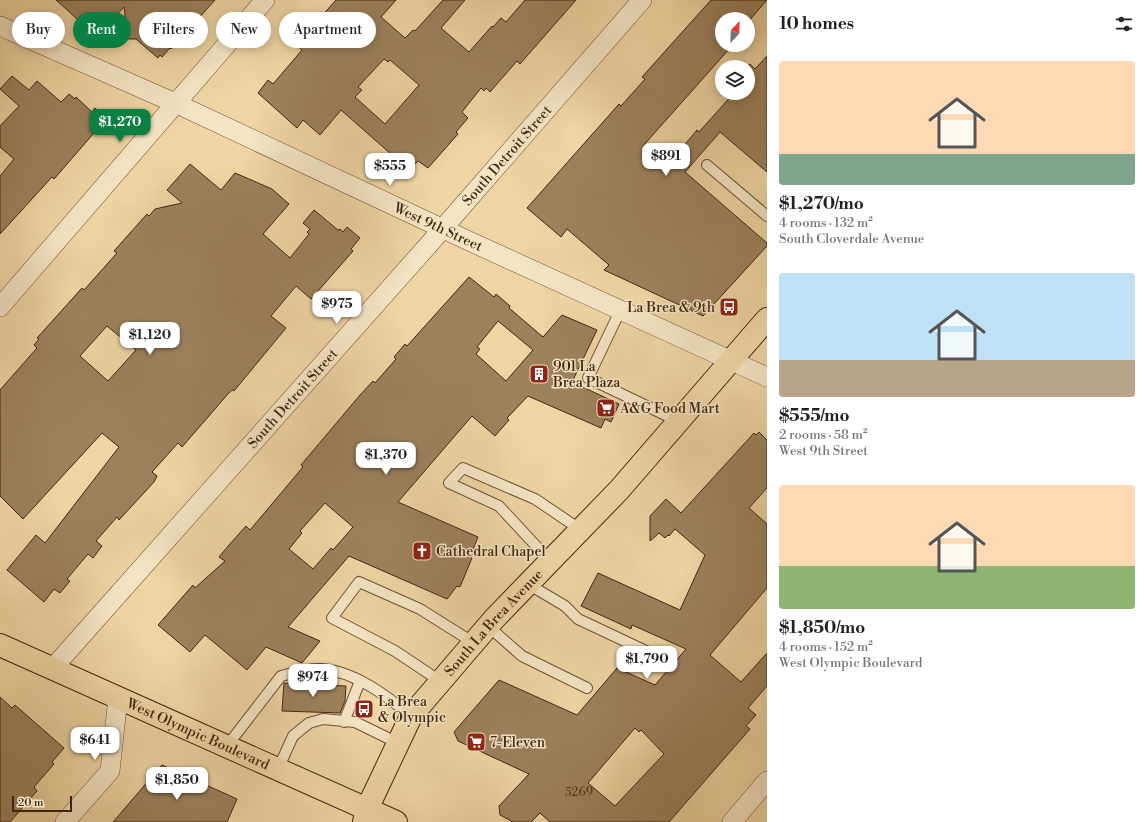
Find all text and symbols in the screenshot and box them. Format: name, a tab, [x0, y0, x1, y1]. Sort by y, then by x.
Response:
chip: Buy	[12, 12, 65, 48]
chip: Rent	[73, 12, 131, 48]
chip: Filters	[139, 12, 208, 48]
chip: New	[216, 12, 271, 48]
chip: Apartment	[279, 12, 376, 48]
north arrow	[715, 12, 755, 52]
map controls	[715, 12, 755, 100]
text: 10 homes	[779, 13, 854, 35]
icon: filters	[1113, 13, 1135, 35]
button: layers	[715, 60, 755, 100]
icon: home	[921, 87, 993, 159]
street label: South Detroit Street	[459, 102, 556, 210]
pin: $1,270	[87, 109, 153, 143]
text: $1,270	[99, 114, 141, 130]
pin: $891	[642, 143, 690, 177]
text: $891	[651, 148, 681, 164]
pin: $555	[366, 153, 414, 187]
text: $555	[374, 158, 406, 174]
text: $1,270/mo	[779, 193, 864, 215]
street label: West 9th Street	[390, 199, 485, 256]
text: 4 rooms · 132 m²	[779, 215, 873, 231]
text: South Cloverdale Avenue	[779, 231, 924, 247]
pin: $975	[313, 291, 361, 325]
text: $975	[321, 296, 353, 312]
bus stop icon: La Brea & 9th	[718, 296, 740, 318]
place label: La Brea & 9th	[627, 299, 716, 317]
icon: home	[921, 299, 993, 371]
pin: $1,120	[117, 322, 183, 356]
text: $1,120	[129, 327, 171, 343]
street label: South Detroit Street	[244, 345, 342, 453]
place label: 901 La Brea Plaza	[552, 358, 621, 392]
building icon: 901 La Brea Plaza	[528, 363, 550, 385]
supermarket icon: A&G Food Mart	[595, 397, 617, 419]
place label: A&G Food Mart	[619, 400, 720, 418]
text: $555/mo	[779, 405, 849, 427]
text: 2 rooms · 58 m²	[779, 427, 868, 443]
pin: $1,370	[353, 442, 419, 476]
text: West 9th Street	[779, 443, 868, 459]
text: $1,370	[365, 447, 407, 463]
icon: home	[921, 511, 993, 583]
church icon: Cathedral Chapel	[411, 540, 433, 562]
place label: Cathedral Chapel	[436, 543, 546, 561]
street label: South La Brea Avenue	[441, 566, 547, 680]
text: $1,850/mo	[779, 617, 865, 639]
text: 4 rooms · 152 m²	[779, 639, 873, 655]
pin: $1,790	[614, 646, 680, 680]
text: $1,790	[625, 651, 669, 667]
text: West Olympic Boulevard	[779, 655, 922, 671]
pin: $974	[289, 664, 337, 698]
text: $974	[297, 669, 329, 685]
place label: La Brea & Olympic	[378, 693, 446, 727]
street label: West Olympic Boulevard	[123, 694, 272, 774]
bus stop icon: La Brea & Olympic	[353, 698, 375, 720]
pin: $641	[71, 727, 119, 761]
supermarket icon: 7-Eleven	[465, 731, 487, 753]
text: $641	[80, 732, 110, 748]
place label: 7-Eleven	[490, 734, 546, 752]
pin: $1,850	[144, 767, 210, 801]
text: $1,850	[155, 772, 199, 788]
house number: 5269	[565, 785, 593, 800]
scale bar	[12, 794, 72, 813]
text: 20 m	[18, 796, 43, 810]

